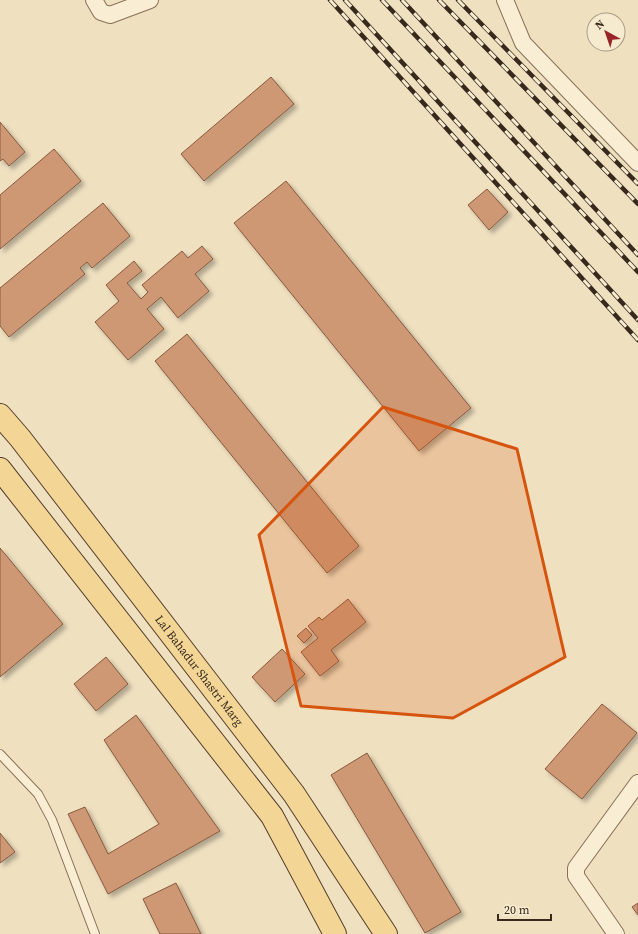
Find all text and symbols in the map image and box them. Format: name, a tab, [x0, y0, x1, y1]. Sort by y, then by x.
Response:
north arrow	[586, 12, 626, 52]
text: N	[592, 16, 608, 33]
street label: Lal Bahadur Shastri Marg	[151, 612, 247, 729]
scale bar	[498, 896, 551, 922]
text: 20 m	[504, 902, 530, 918]

